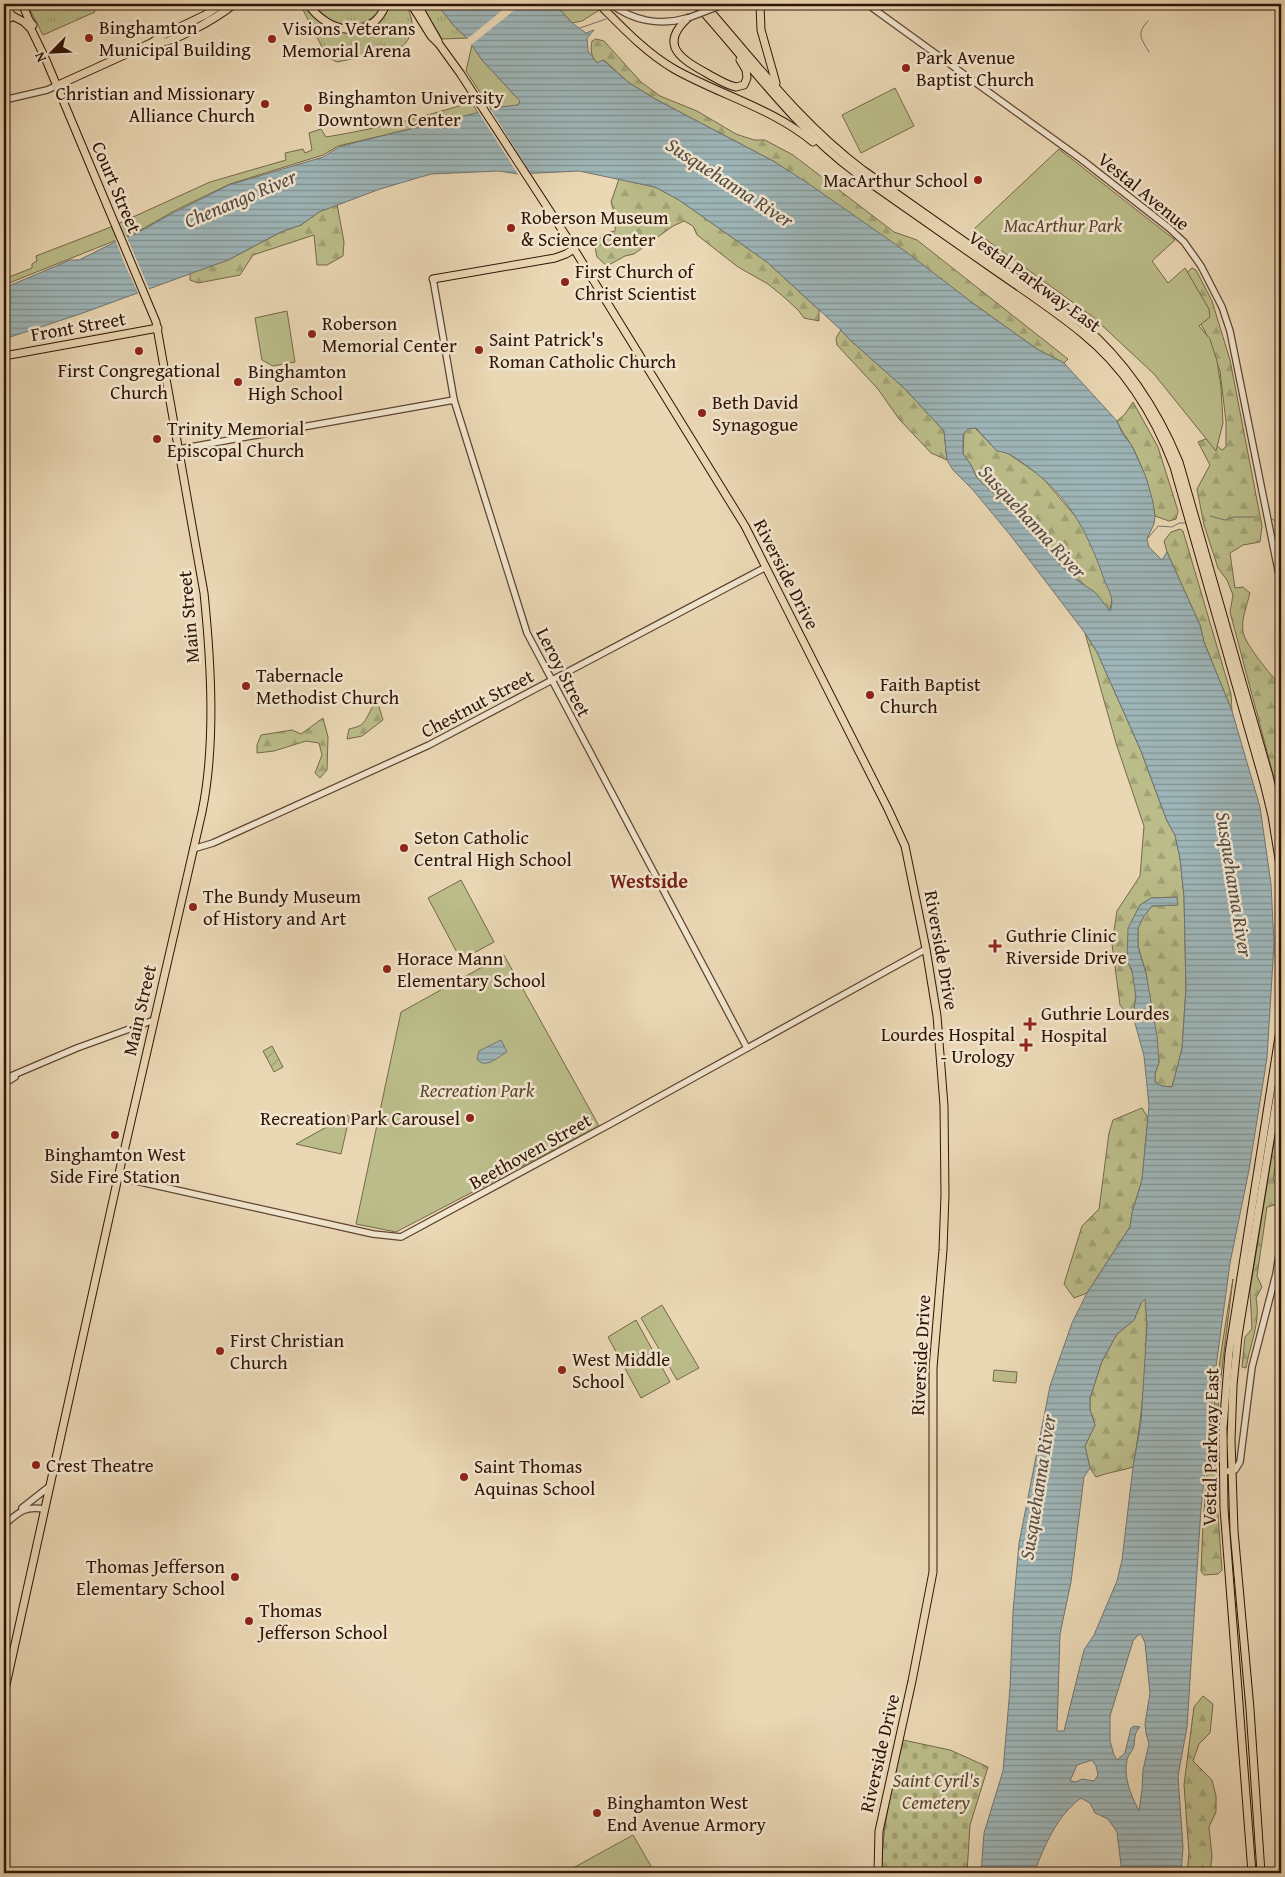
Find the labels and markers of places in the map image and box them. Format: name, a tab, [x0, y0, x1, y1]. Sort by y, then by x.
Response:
place label: Binghamton Municipal Building	[99, 13, 251, 63]
place label: Visions Veterans Memorial Arena	[282, 14, 415, 64]
marker: Binghamton Municipal Building	[83, 32, 95, 44]
marker: Visions Veterans Memorial Arena	[266, 33, 278, 45]
place label: Park Avenue Baptist Church	[916, 43, 1034, 93]
marker: Park Avenue Baptist Church	[900, 62, 912, 74]
place label: Christian and Missionary Alliance Church	[55, 79, 256, 129]
place label: Binghamton University Downtown Center	[318, 83, 505, 133]
marker: Christian and Missionary Alliance Church	[259, 98, 271, 110]
marker: Binghamton University Downtown Center	[302, 102, 314, 114]
place label: MacArthur School	[823, 166, 968, 194]
marker: MacArthur School	[972, 174, 984, 186]
place label: Roberson Museum & Science Center	[521, 203, 669, 253]
marker: Roberson Museum & Science Center	[505, 222, 517, 234]
place label: First Church of Christ Scientist	[575, 257, 697, 307]
marker: First Church of Christ Scientist	[559, 276, 571, 288]
place label: Roberson Memorial Center	[322, 309, 457, 359]
place label: Saint Patrick's Roman Catholic Church	[489, 325, 677, 375]
marker: Roberson Memorial Center	[306, 328, 318, 340]
marker: Saint Patrick's Roman Catholic Church	[473, 344, 485, 356]
marker: First Congregational Church	[133, 345, 145, 357]
place label: First Congregational Church	[58, 356, 220, 406]
place label: Binghamton High School	[248, 357, 347, 407]
marker: Binghamton High School	[232, 376, 244, 388]
place label: Beth David Synagogue	[712, 388, 799, 438]
marker: Beth David Synagogue	[696, 407, 708, 419]
place label: Trinity Memorial Episcopal Church	[167, 414, 305, 464]
marker: Trinity Memorial Episcopal Church	[151, 433, 163, 445]
place label: Tabernacle Methodist Church	[256, 661, 399, 711]
place label: Faith Baptist Church	[880, 670, 981, 720]
marker: Tabernacle Methodist Church	[240, 680, 252, 692]
marker: Faith Baptist Church	[864, 689, 876, 701]
place label: Seton Catholic Central High School	[414, 823, 572, 873]
marker: Seton Catholic Central High School	[398, 842, 410, 854]
place label: The Bundy Museum of History and Art	[203, 882, 362, 932]
marker: The Bundy Museum of History and Art	[187, 901, 199, 913]
place label: Guthrie Clinic Riverside Drive	[1006, 921, 1127, 971]
marker: Guthrie Clinic Riverside Drive	[988, 939, 1002, 953]
place label: Horace Mann Elementary School	[397, 944, 546, 994]
marker: Horace Mann Elementary School	[381, 963, 393, 975]
place label: Guthrie Lourdes Hospital	[1041, 999, 1170, 1049]
marker: Guthrie Lourdes Hospital	[1023, 1017, 1037, 1031]
place label: Lourdes Hospital - Urology	[881, 1020, 1016, 1070]
marker: Lourdes Hospital - Urology	[1019, 1038, 1033, 1052]
place label: Recreation Park Carousel	[260, 1104, 460, 1132]
marker: Recreation Park Carousel	[464, 1112, 476, 1124]
marker: Binghamton West Side Fire Station	[109, 1129, 121, 1141]
place label: Binghamton West Side Fire Station	[44, 1140, 186, 1190]
place label: First Christian Church	[230, 1326, 345, 1376]
marker: First Christian Church	[214, 1345, 226, 1357]
place label: West Middle School	[572, 1345, 670, 1395]
marker: West Middle School	[556, 1364, 568, 1376]
place label: Crest Theatre	[46, 1451, 154, 1479]
place label: Saint Thomas Aquinas School	[474, 1452, 595, 1502]
marker: Crest Theatre	[30, 1459, 42, 1471]
marker: Saint Thomas Aquinas School	[458, 1471, 470, 1483]
place label: Thomas Jefferson Elementary School	[76, 1552, 225, 1602]
marker: Thomas Jefferson Elementary School	[229, 1571, 241, 1583]
place label: Thomas Jefferson School	[257, 1596, 388, 1646]
marker: Thomas Jefferson School	[243, 1615, 255, 1627]
place label: Binghamton West End Avenue Armory	[607, 1788, 767, 1838]
marker: Binghamton West End Avenue Armory	[591, 1807, 603, 1819]

